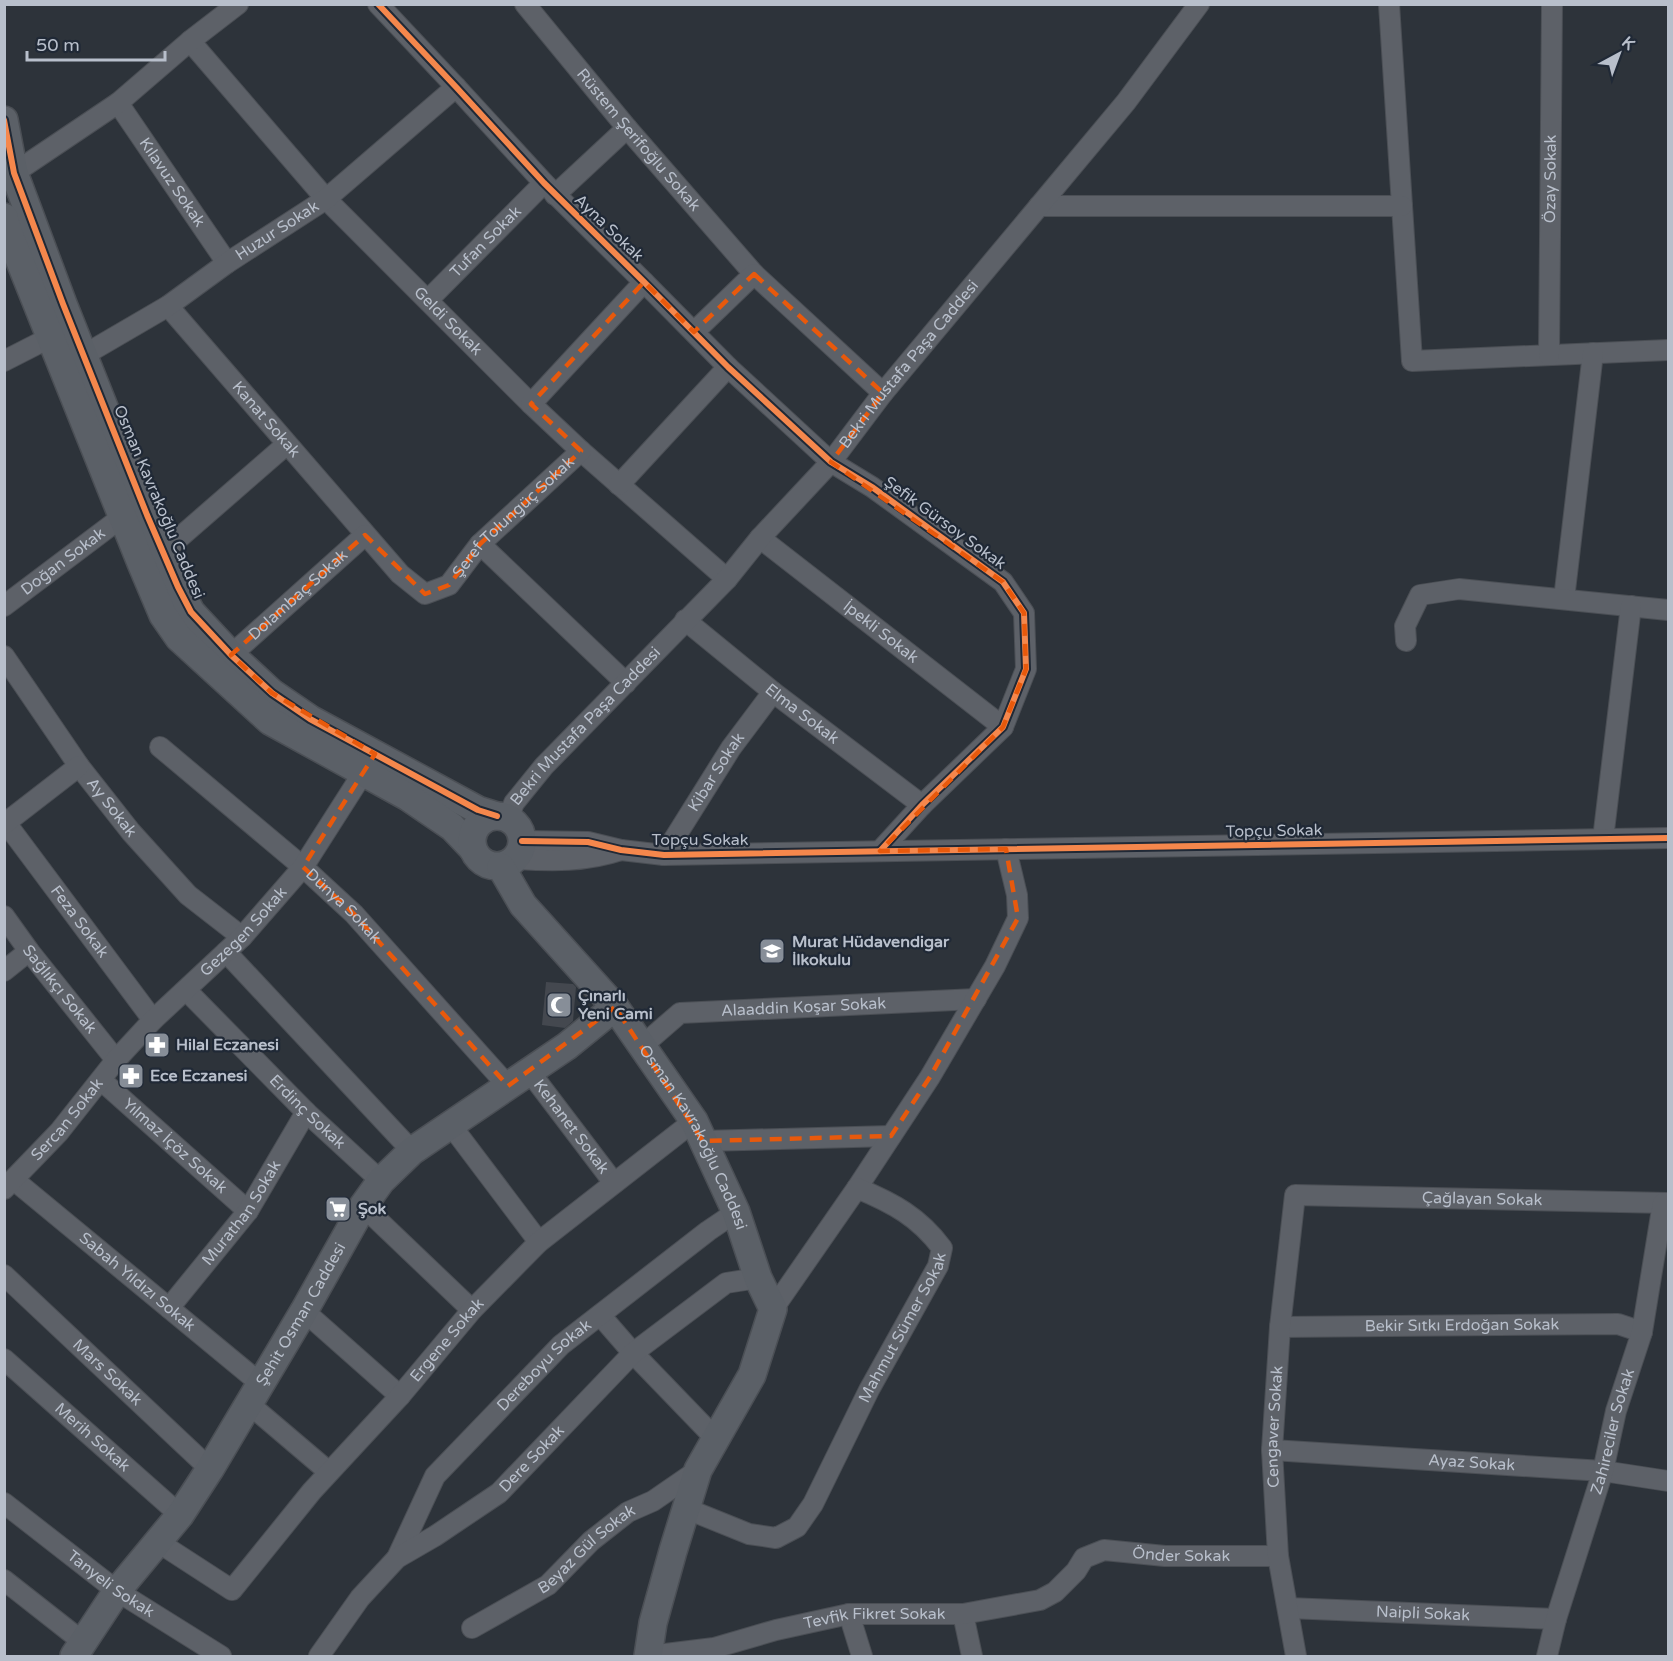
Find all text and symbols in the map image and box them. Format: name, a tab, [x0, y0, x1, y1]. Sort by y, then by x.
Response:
scale bar	[27, 24, 165, 62]
north arrow	[1589, 24, 1649, 84]
text: K	[1618, 32, 1639, 55]
text: 50 m	[36, 34, 80, 56]
street label: Rüstem Şerifoğlu Sokak	[572, 64, 705, 215]
street label: Kılavuz Sokak	[135, 134, 210, 231]
street label: Özay Sokak	[1540, 134, 1561, 223]
street label: Ayna Sokak	[570, 190, 648, 266]
street label: Huzur Sokak	[232, 196, 323, 265]
street label: Tufan Sokak	[446, 201, 526, 282]
street label: Bekri Mustafa Paşa Caddesi	[835, 276, 983, 452]
street label: Geldi Sokak	[409, 282, 487, 360]
street label: Kanat Sokak	[228, 377, 305, 462]
street label: Osman Kavrakoğlu Caddesi	[109, 402, 209, 602]
street label: Şeref Tolungüç Sokak	[448, 452, 579, 582]
street label: Şefik Gürsoy Sokak	[880, 472, 1010, 574]
street label: Doğan Sokak	[17, 523, 109, 600]
street label: Dolambaç Sokak	[244, 545, 352, 645]
street label: İpekli Sokak	[839, 596, 923, 668]
street label: Bekri Mustafa Paşa Caddesi	[506, 643, 665, 810]
street label: Elma Sokak	[761, 679, 843, 749]
street label: Kibar Sokak	[684, 728, 749, 815]
street label: Ay Sokak	[82, 774, 141, 841]
street label: Topçu Sokak	[1225, 820, 1323, 842]
street label: Topçu Sokak	[652, 830, 749, 850]
street label: Dünya Sokak	[301, 864, 386, 948]
street label: Feza Sokak	[46, 881, 113, 962]
street label: Gezegen Sokak	[196, 882, 291, 981]
place label: Murat Hüdavendigar İlkokulu	[792, 932, 950, 970]
school or university icon: Murat Hüdavendigar İlkokulu	[757, 936, 787, 966]
street label: Sağlıkçı Sokak	[18, 941, 101, 1038]
place label: Çınarlı Yeni Cami	[578, 986, 653, 1024]
mosque icon: Çınarlı Yeni Cami	[544, 990, 574, 1020]
street label: Alaaddin Koşar Sokak	[720, 993, 887, 1021]
pharmacy icon: Hilal Eczanesi	[142, 1030, 172, 1060]
place label: Hilal Eczanesi	[176, 1035, 279, 1055]
street label: Osman Kavrakoğlu Caddesi	[634, 1041, 751, 1232]
pharmacy icon: Ece Eczanesi	[116, 1061, 146, 1091]
place label: Ece Eczanesi	[150, 1066, 248, 1086]
street label: Erdinç Sokak	[265, 1071, 350, 1153]
street label: Sercan Sokak	[27, 1074, 108, 1165]
street label: Kehanet Sokak	[529, 1075, 614, 1178]
street label: Yılmaz İçöz Sokak	[118, 1094, 232, 1198]
street label: Murathan Sokak	[198, 1156, 286, 1270]
street label: Çağlayan Sokak	[1422, 1188, 1543, 1210]
supermarket icon: Şok	[323, 1194, 353, 1224]
place label: Şok	[358, 1199, 387, 1219]
street label: Sabah Yıldızı Sokak	[75, 1228, 200, 1336]
street label: Şehit Osman Caddesi	[252, 1239, 350, 1390]
street label: Mahmut Sümer Sokak	[854, 1251, 951, 1406]
street label: Ergene Sokak	[406, 1294, 488, 1386]
street label: Dereboyu Sokak	[493, 1315, 596, 1415]
street label: Bekir Sıtkı Erdoğan Sokak	[1365, 1315, 1560, 1336]
street label: Mars Sokak	[68, 1335, 147, 1410]
street label: Cengaver Sokak	[1262, 1365, 1287, 1488]
street label: Zahireciler Sokak	[1586, 1366, 1639, 1497]
street label: Merih Sokak	[50, 1399, 134, 1476]
street label: Dere Sokak	[495, 1421, 569, 1497]
street label: Ayaz Sokak	[1428, 1450, 1516, 1475]
street label: Beyaz Gül Sokak	[534, 1500, 639, 1599]
street label: Önder Sokak	[1131, 1543, 1230, 1566]
street label: Tanyeli Sokak	[63, 1546, 158, 1622]
street label: Naipli Sokak	[1376, 1602, 1471, 1625]
street label: Tevfik Fikret Sokak	[802, 1604, 946, 1634]

